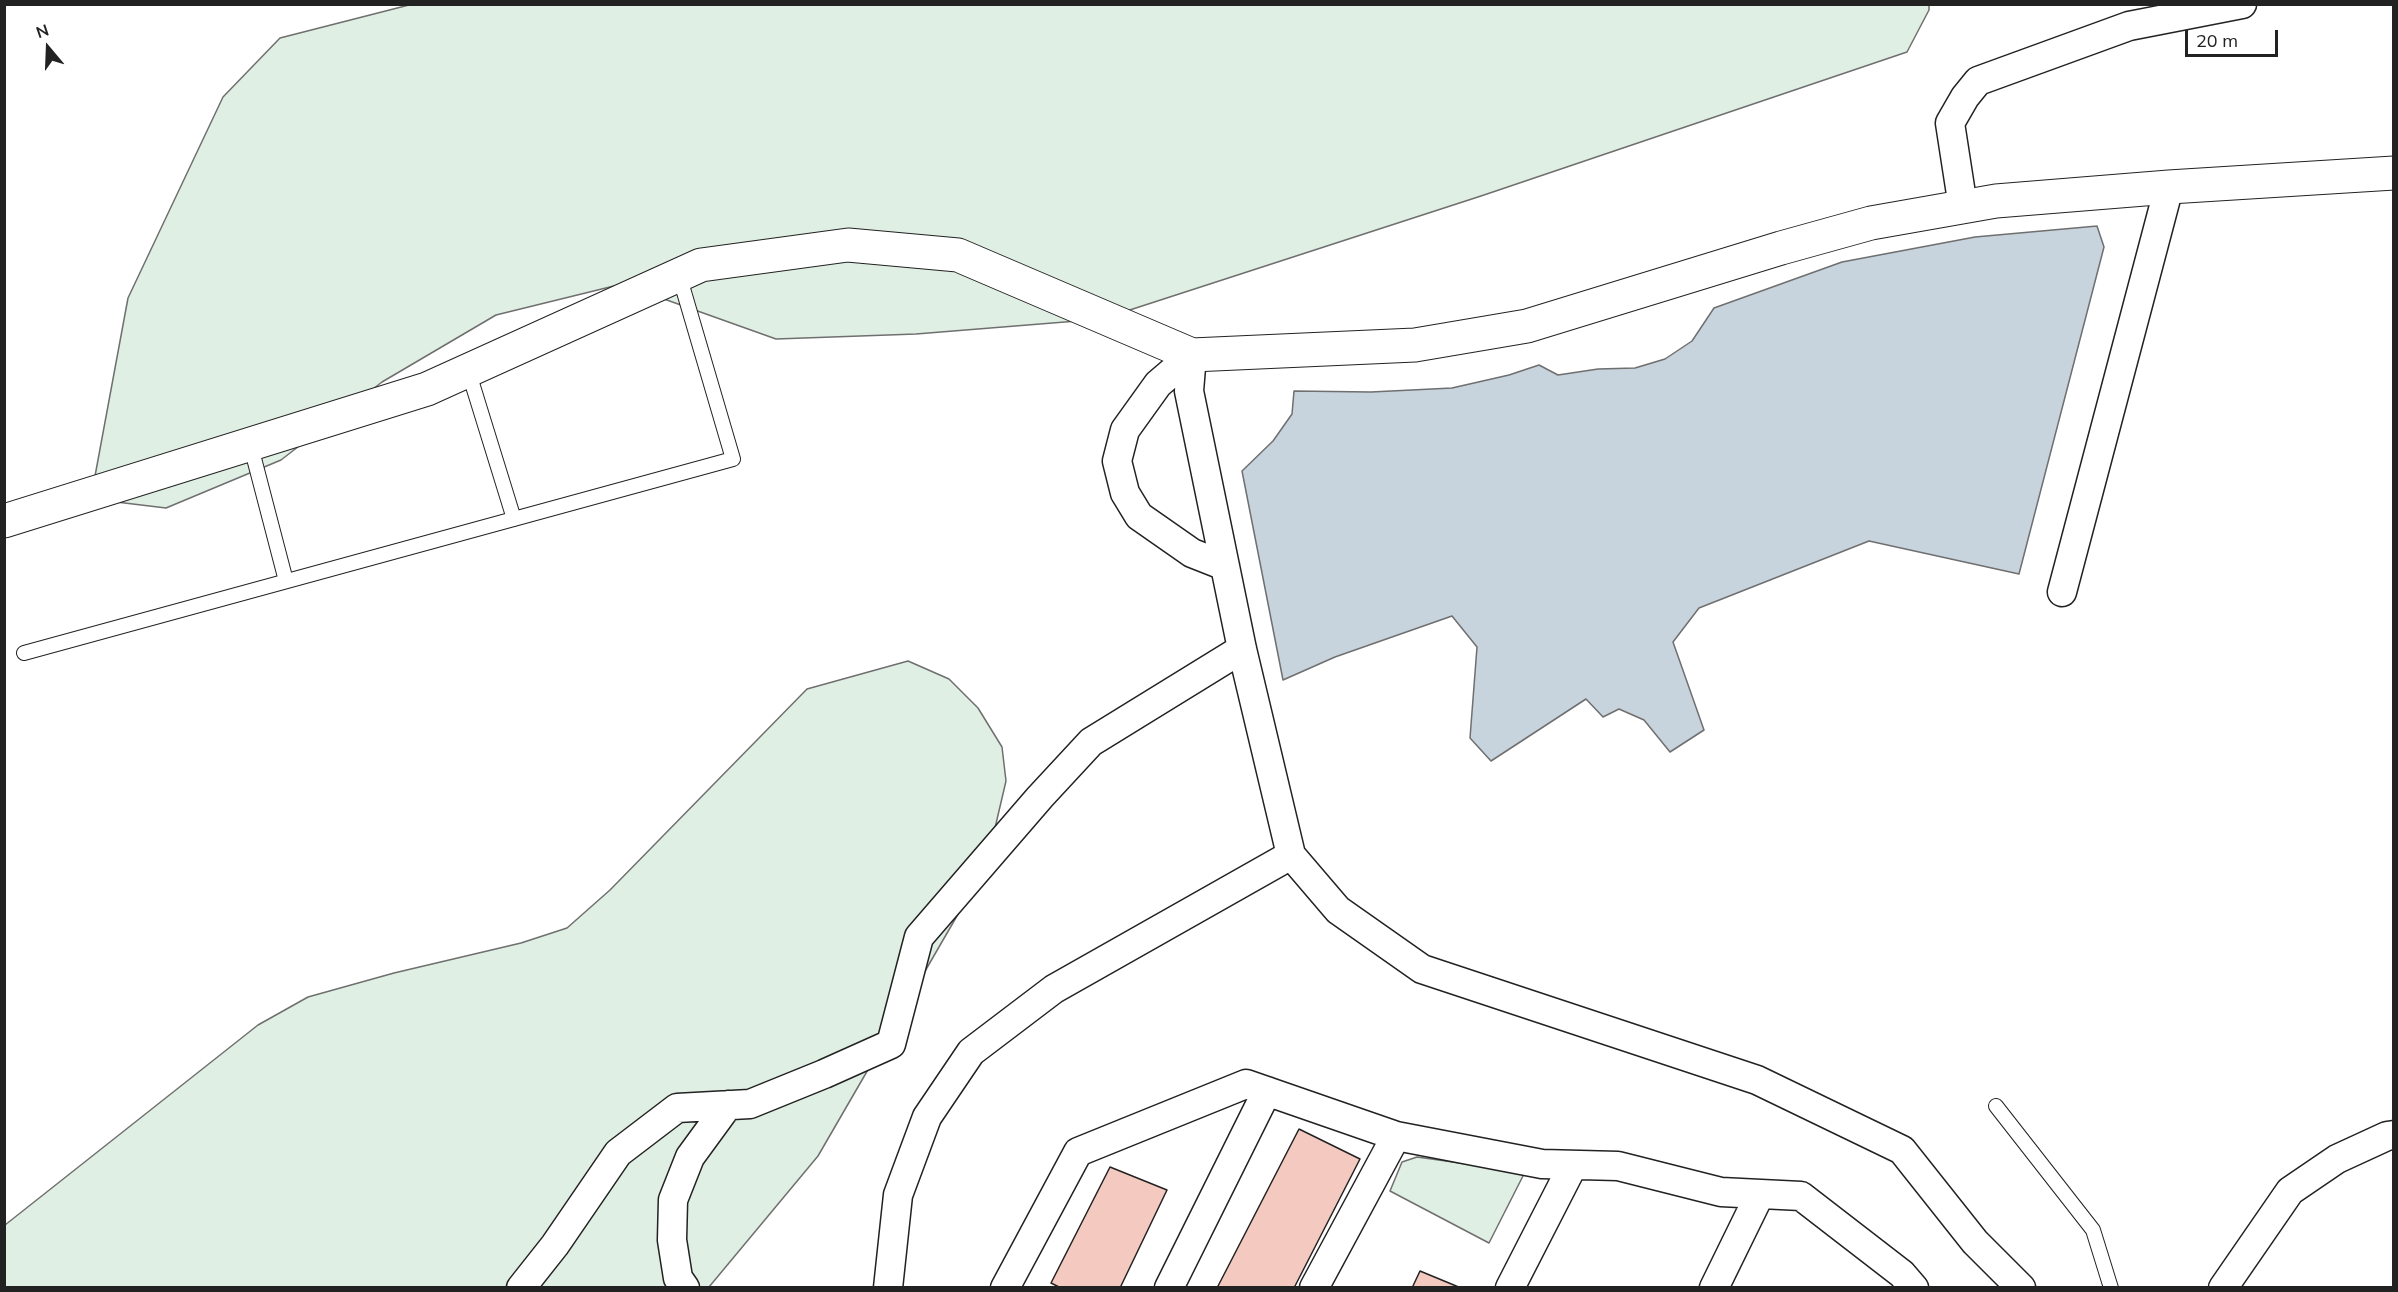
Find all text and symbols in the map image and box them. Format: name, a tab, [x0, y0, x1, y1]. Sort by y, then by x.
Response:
north arrow	[18, 18, 78, 78]
scale bar	[2188, 18, 2281, 56]
text: N	[33, 20, 51, 42]
text: 20 m	[2196, 29, 2238, 52]

